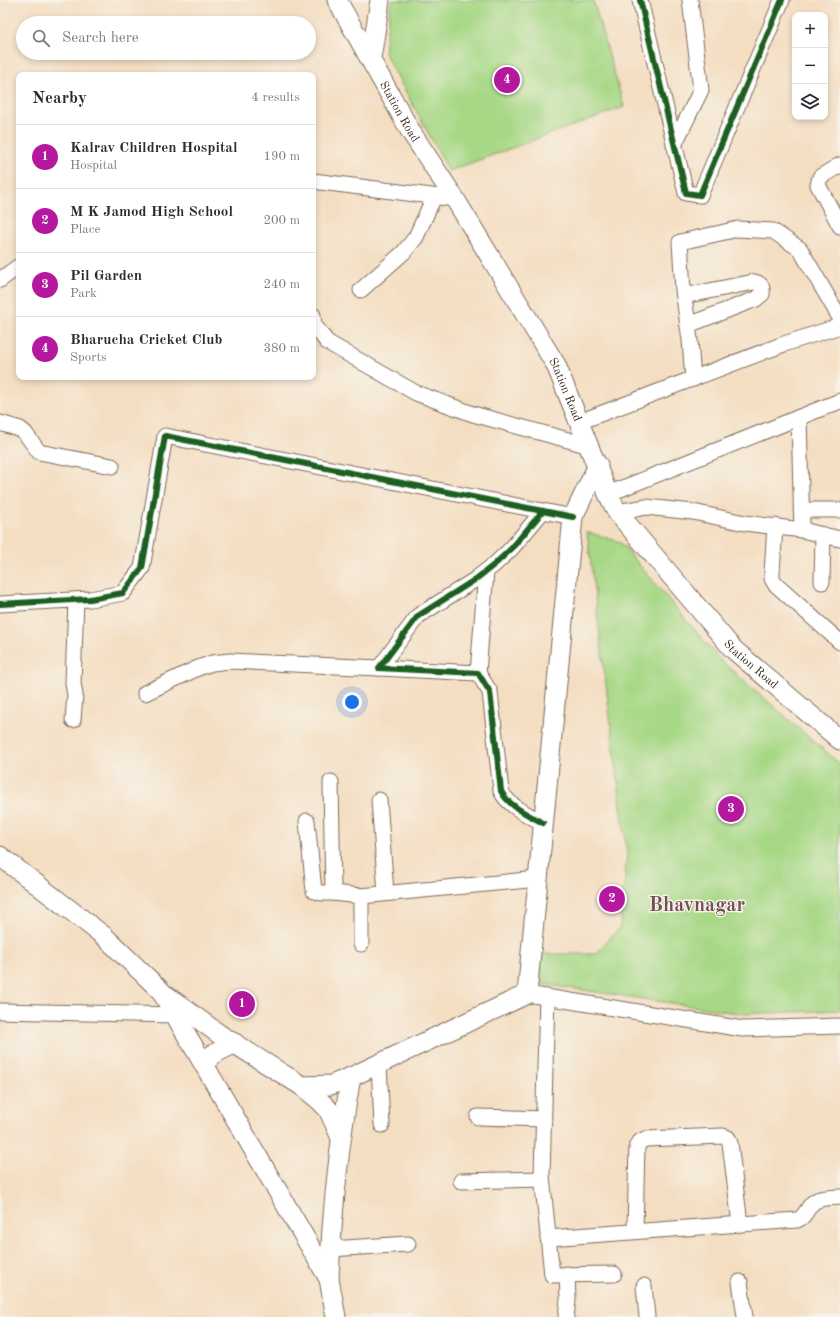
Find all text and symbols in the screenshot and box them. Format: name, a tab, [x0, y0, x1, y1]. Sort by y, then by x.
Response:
map controls	[792, 12, 828, 120]
button: +	[792, 12, 828, 48]
search box	[16, 16, 316, 60]
icon: search	[30, 27, 52, 49]
text: Search here	[62, 31, 139, 46]
button: −	[792, 48, 828, 84]
pin: 4	[494, 65, 520, 95]
street label: Station Road	[377, 80, 421, 145]
button: layers	[792, 84, 828, 120]
text: Nearby	[32, 90, 87, 107]
text: 4 results	[251, 91, 300, 104]
text: Kalrav Children Hospital	[70, 141, 238, 156]
text: 1	[41, 150, 49, 163]
text: 190 m	[263, 150, 300, 163]
text: Hospital	[70, 159, 117, 172]
text: M K Jamod High School	[70, 205, 233, 220]
text: 2	[41, 214, 49, 227]
text: 200 m	[263, 214, 300, 227]
text: Place	[70, 223, 100, 236]
text: Pil Garden	[70, 269, 142, 284]
text: 3	[41, 278, 49, 291]
text: 240 m	[263, 278, 300, 291]
text: Park	[70, 287, 97, 300]
text: Bharucha Cricket Club	[70, 333, 222, 348]
text: 4	[41, 342, 49, 355]
text: 380 m	[263, 342, 300, 355]
text: Sports	[70, 351, 107, 364]
street label: Station Road	[546, 356, 583, 423]
street label: Station Road	[721, 638, 780, 691]
your location	[342, 692, 362, 712]
pin: 3	[718, 794, 744, 824]
pin: 2	[599, 884, 625, 914]
district label: Bhavnagar	[649, 896, 746, 916]
pin: 1	[229, 989, 255, 1019]

